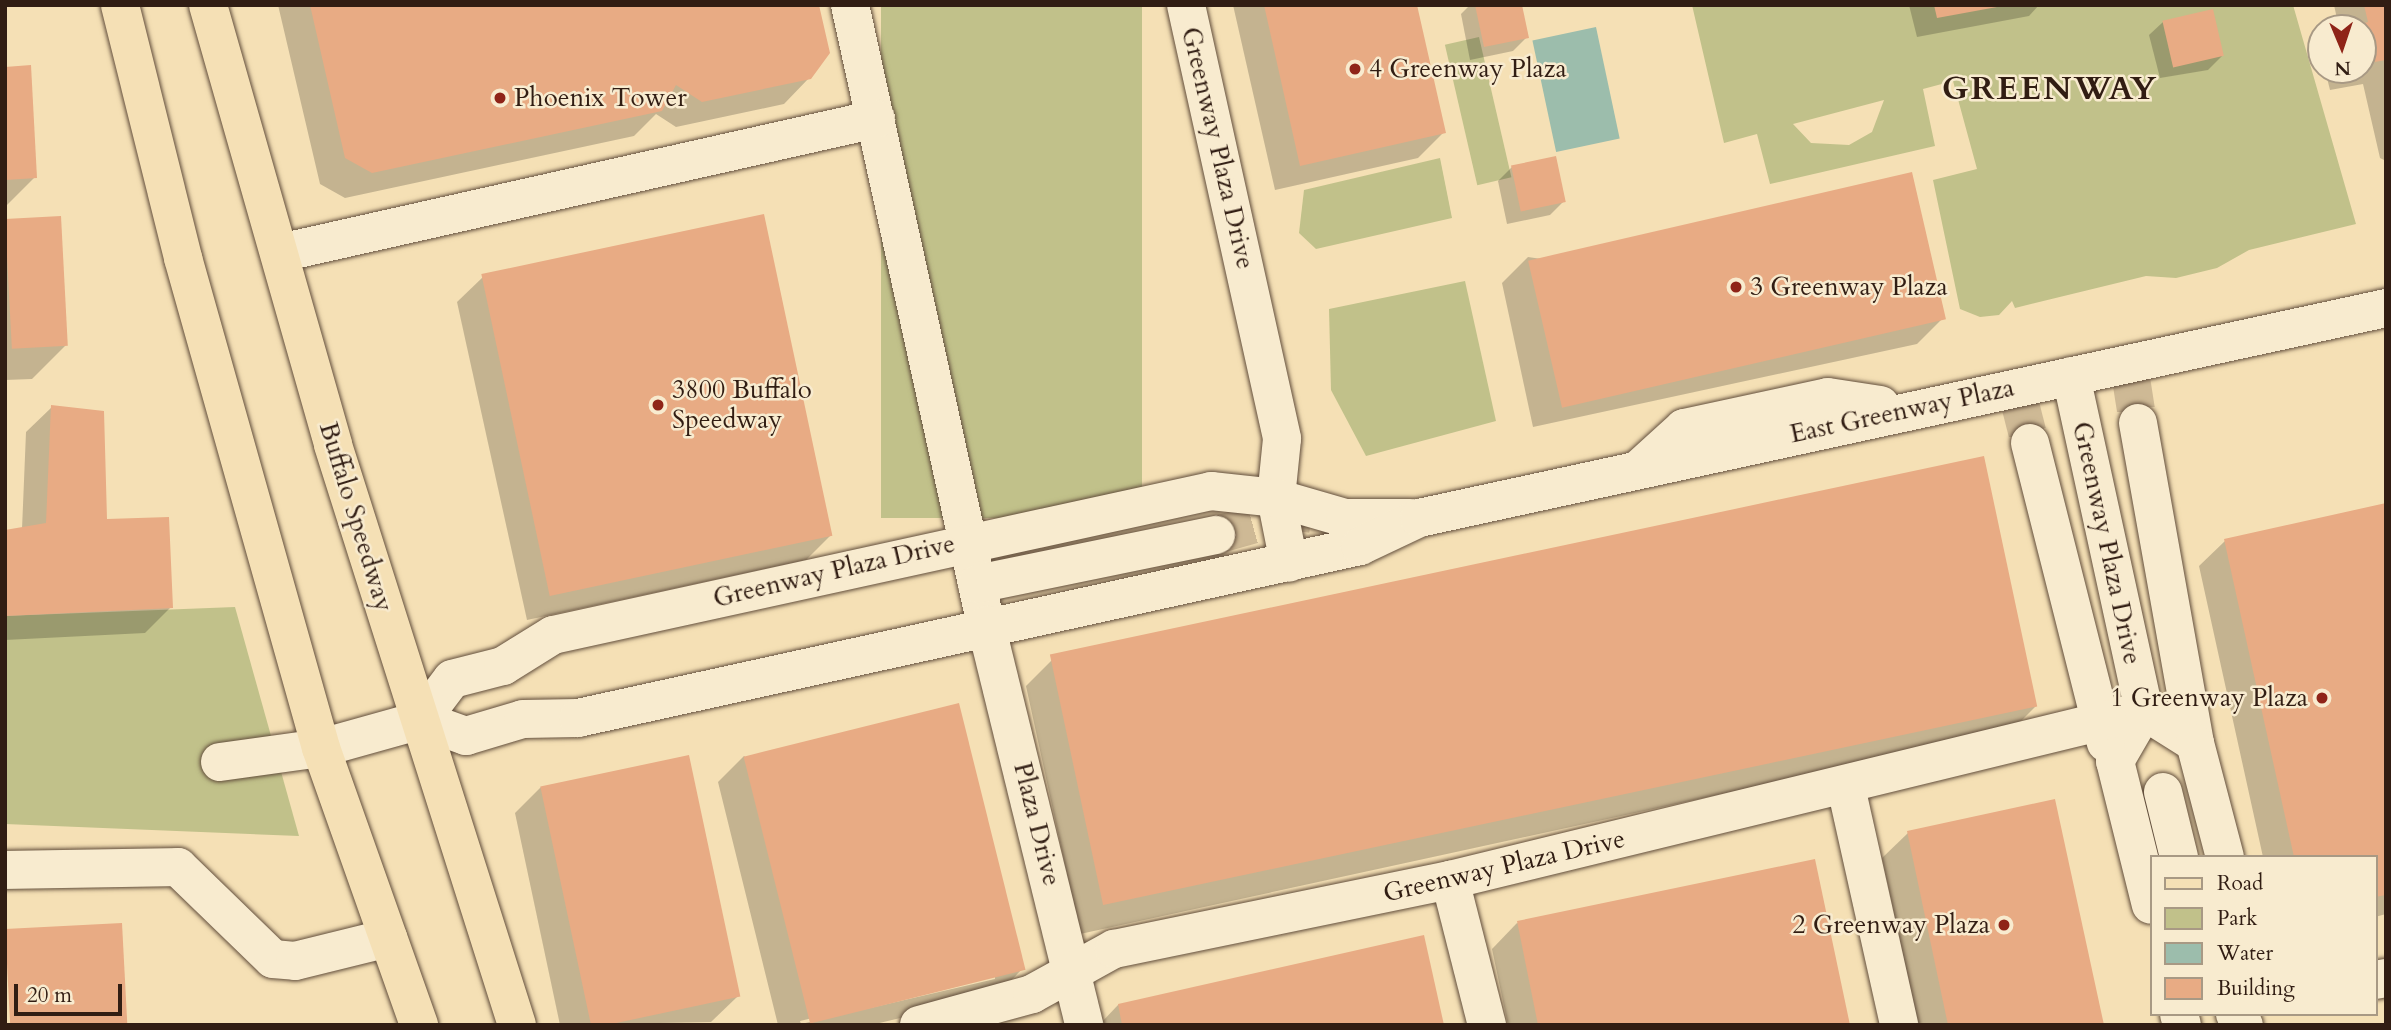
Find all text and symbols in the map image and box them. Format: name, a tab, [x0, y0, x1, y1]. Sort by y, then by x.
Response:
north arrow	[2307, 14, 2377, 84]
street label: Greenway Plaza Drive	[1175, 24, 1261, 272]
place label: 4 Greenway Plaza	[1369, 53, 1567, 85]
text: N	[2334, 55, 2351, 81]
marker: 4 Greenway Plaza	[1347, 61, 1363, 77]
district label: GREENWAY	[1943, 69, 2157, 109]
place label: Phoenix Tower	[514, 82, 687, 114]
marker: Phoenix Tower	[492, 90, 508, 106]
place label: 3 Greenway Plaza	[1750, 271, 1948, 303]
marker: 3 Greenway Plaza	[1728, 279, 1744, 295]
street label: East Greenway Plaza	[1787, 372, 2017, 450]
place label: 3800 Buffalo Speedway	[672, 374, 812, 436]
marker: 3800 Buffalo Speedway	[650, 397, 666, 413]
street label: Buffalo Speedway	[312, 418, 400, 616]
street label: Greenway Plaza Drive	[2066, 419, 2148, 667]
street label: Greenway Plaza Drive	[710, 528, 958, 614]
place label: 1 Greenway Plaza	[2110, 682, 2308, 714]
marker: 1 Greenway Plaza	[2314, 690, 2330, 706]
street label: Plaza Drive	[1007, 759, 1067, 889]
street label: Greenway Plaza Drive	[1380, 823, 1628, 909]
legend	[2150, 855, 2377, 1016]
text: Road	[2217, 869, 2263, 898]
text: Park	[2217, 904, 2257, 933]
place label: 2 Greenway Plaza	[1792, 909, 1990, 941]
marker: 2 Greenway Plaza	[1996, 917, 2012, 933]
text: Water	[2217, 939, 2273, 968]
scale bar	[18, 970, 126, 1014]
text: Building	[2217, 974, 2295, 1003]
text: 20 m	[27, 981, 72, 1010]

